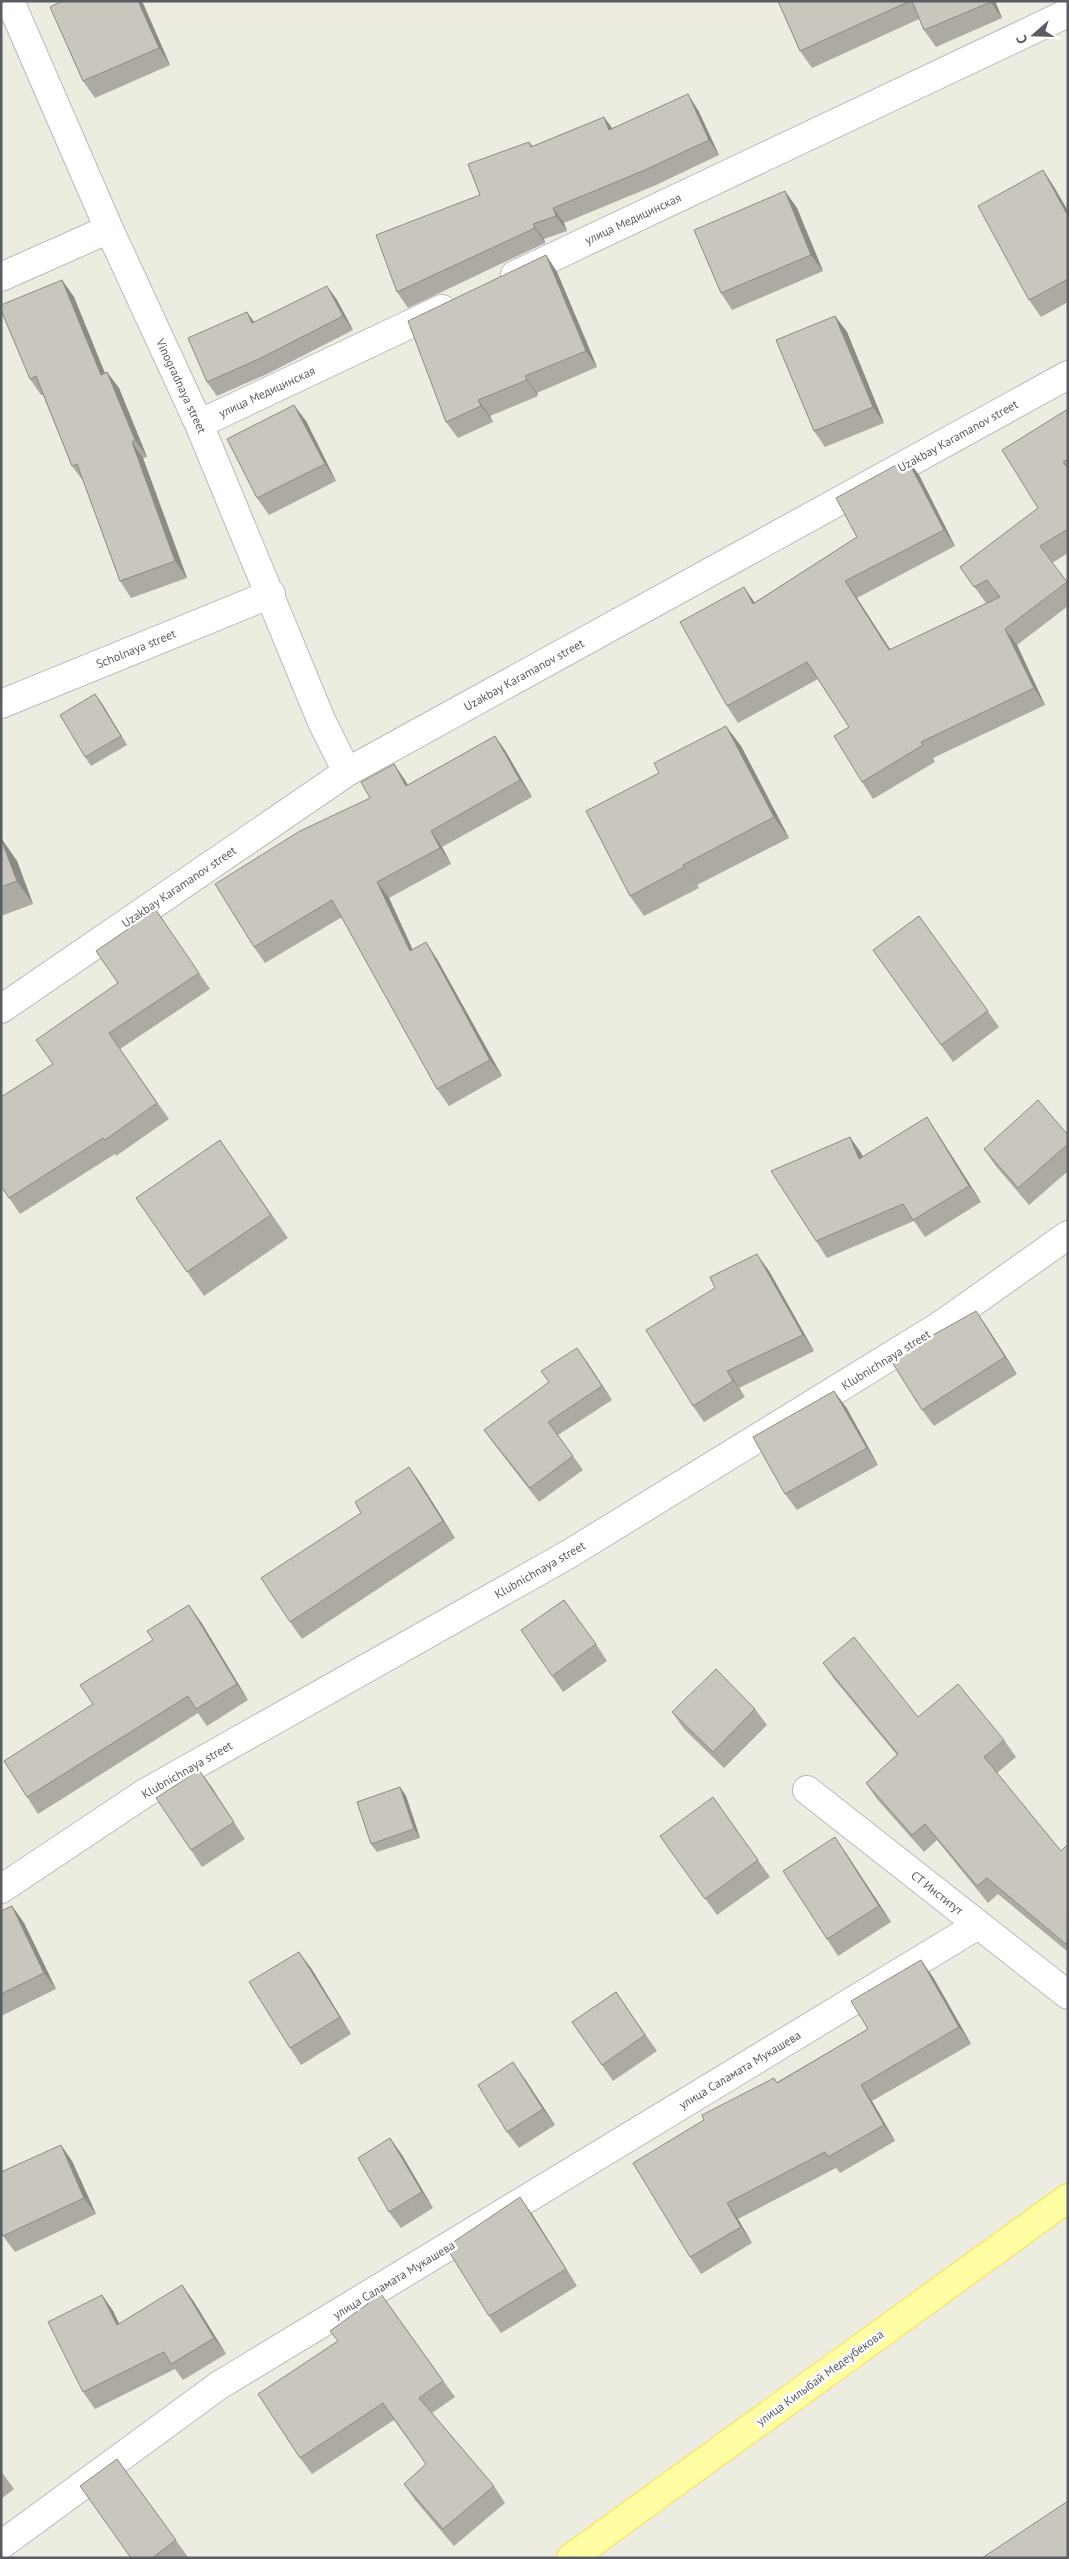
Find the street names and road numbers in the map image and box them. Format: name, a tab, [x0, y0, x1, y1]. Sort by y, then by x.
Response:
street label: улица Медицинская	[582, 190, 683, 247]
street label: Vinogradnaya street	[153, 335, 210, 435]
street label: улица Медицинская	[216, 363, 317, 420]
street label: Uzakbay Karamanov street	[895, 396, 1020, 475]
street label: Scholnaya street	[94, 626, 178, 671]
street label: Uzakbay Karamanov street	[461, 635, 586, 714]
street label: Uzakbay Karamanov street	[119, 843, 239, 931]
street label: Klubnichnaya street	[838, 1326, 933, 1393]
street label: Klubnichnaya street	[492, 1538, 588, 1602]
street label: Klubnichnaya street	[139, 1738, 235, 1802]
street label: СТ Институт	[908, 1867, 967, 1918]
street label: улица Саламата Мукашева	[676, 2027, 804, 2112]
street label: улица Саламата Мукашева	[330, 2237, 458, 2322]
street label: улица Килыбай Медеубекова	[753, 2326, 886, 2429]

